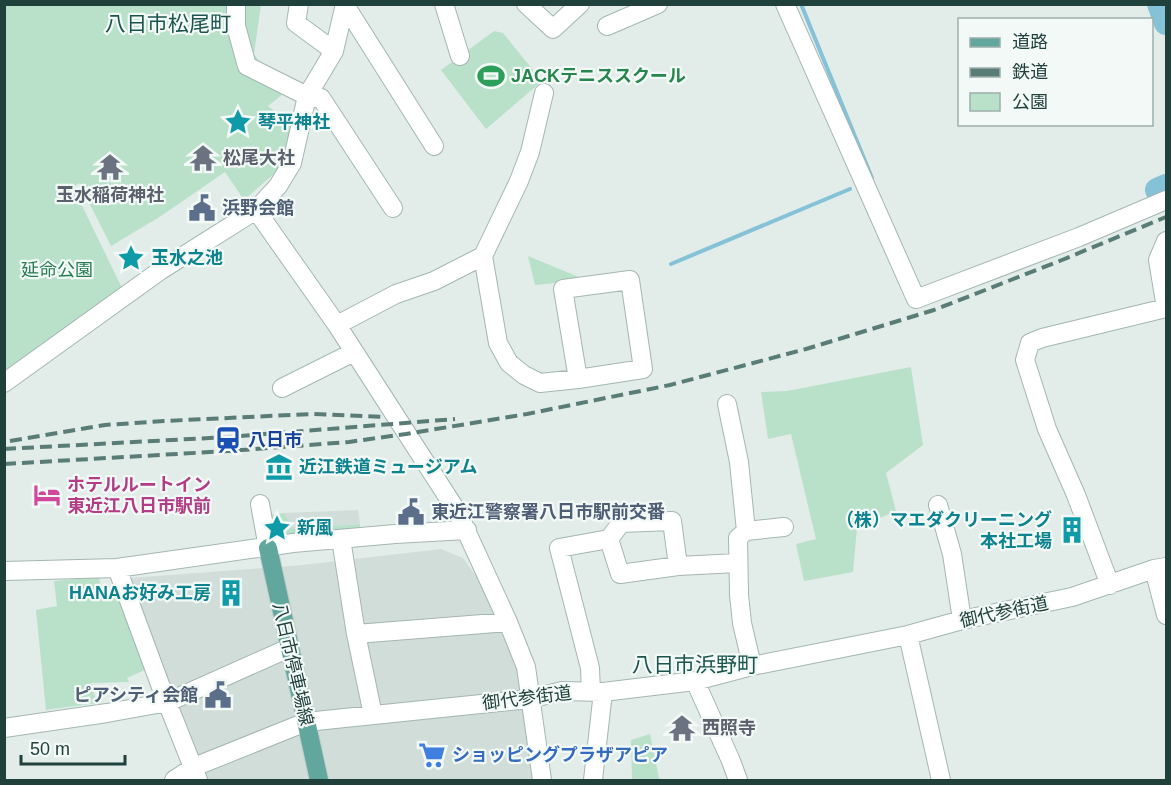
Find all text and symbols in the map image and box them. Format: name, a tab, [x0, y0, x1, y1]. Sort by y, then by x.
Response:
district label: 八日市松尾町	[105, 12, 231, 35]
legend	[958, 18, 1153, 126]
text: 道路	[1012, 32, 1048, 52]
sports icon: JACKテニススクール	[476, 61, 506, 91]
text: 鉄道	[1012, 62, 1048, 82]
place label: JACKテニススクール	[511, 66, 686, 86]
text: 公園	[1012, 92, 1048, 112]
place icon: 琴平神社	[223, 107, 253, 137]
place label: 琴平神社	[258, 112, 330, 132]
temple icon: 松尾大社	[188, 143, 218, 173]
place label: 松尾大社	[223, 148, 295, 168]
temple icon: 玉水稲荷神社	[95, 152, 125, 182]
place label: 玉水稲荷神社	[56, 185, 164, 205]
public building icon: 浜野会館	[187, 193, 217, 223]
place label: 浜野会館	[222, 198, 294, 218]
place icon: 玉水之池	[116, 243, 146, 273]
place label: 玉水之池	[151, 248, 223, 268]
park label: 延命公園	[21, 260, 93, 280]
station icon: 八日市	[213, 425, 243, 455]
place label: 八日市	[248, 430, 302, 450]
museum icon: 近江鉄道ミュージアム	[264, 452, 294, 482]
place label: 近江鉄道ミュージアム	[299, 457, 477, 477]
place label: ホテルルートイン 東近江八日市駅前	[67, 475, 211, 516]
hotel icon: ホテルルートイン 東近江八日市駅前	[32, 480, 62, 510]
public building icon: 東近江警察署八日市駅前交番	[396, 497, 426, 527]
place label: 東近江警察署八日市駅前交番	[431, 502, 665, 522]
place label: （株）マエダクリーニング 本社工場	[836, 510, 1052, 551]
place icon: 新風	[262, 513, 292, 543]
building icon: （株）マエダクリーニング 本社工場	[1057, 515, 1087, 545]
place label: 新風	[297, 518, 333, 538]
building icon: HANAお好み工房	[216, 578, 246, 608]
place label: HANAお好み工房	[69, 583, 211, 603]
street label: 御代参街道	[958, 593, 1050, 631]
street label: 八日市停車場線	[269, 600, 317, 728]
district label: 八日市浜野町	[632, 653, 758, 676]
public building icon: ピアシティ会館	[203, 680, 233, 710]
street label: 御代参街道	[481, 683, 573, 713]
place label: ピアシティ会館	[74, 685, 198, 705]
temple icon: 西照寺	[667, 713, 697, 743]
place label: 西照寺	[702, 718, 756, 738]
scale bar	[21, 728, 124, 766]
text: 50 m	[30, 739, 70, 759]
supermarket icon: ショッピングプラザアピア	[417, 740, 447, 770]
place label: ショッピングプラザアピア	[452, 745, 668, 765]

